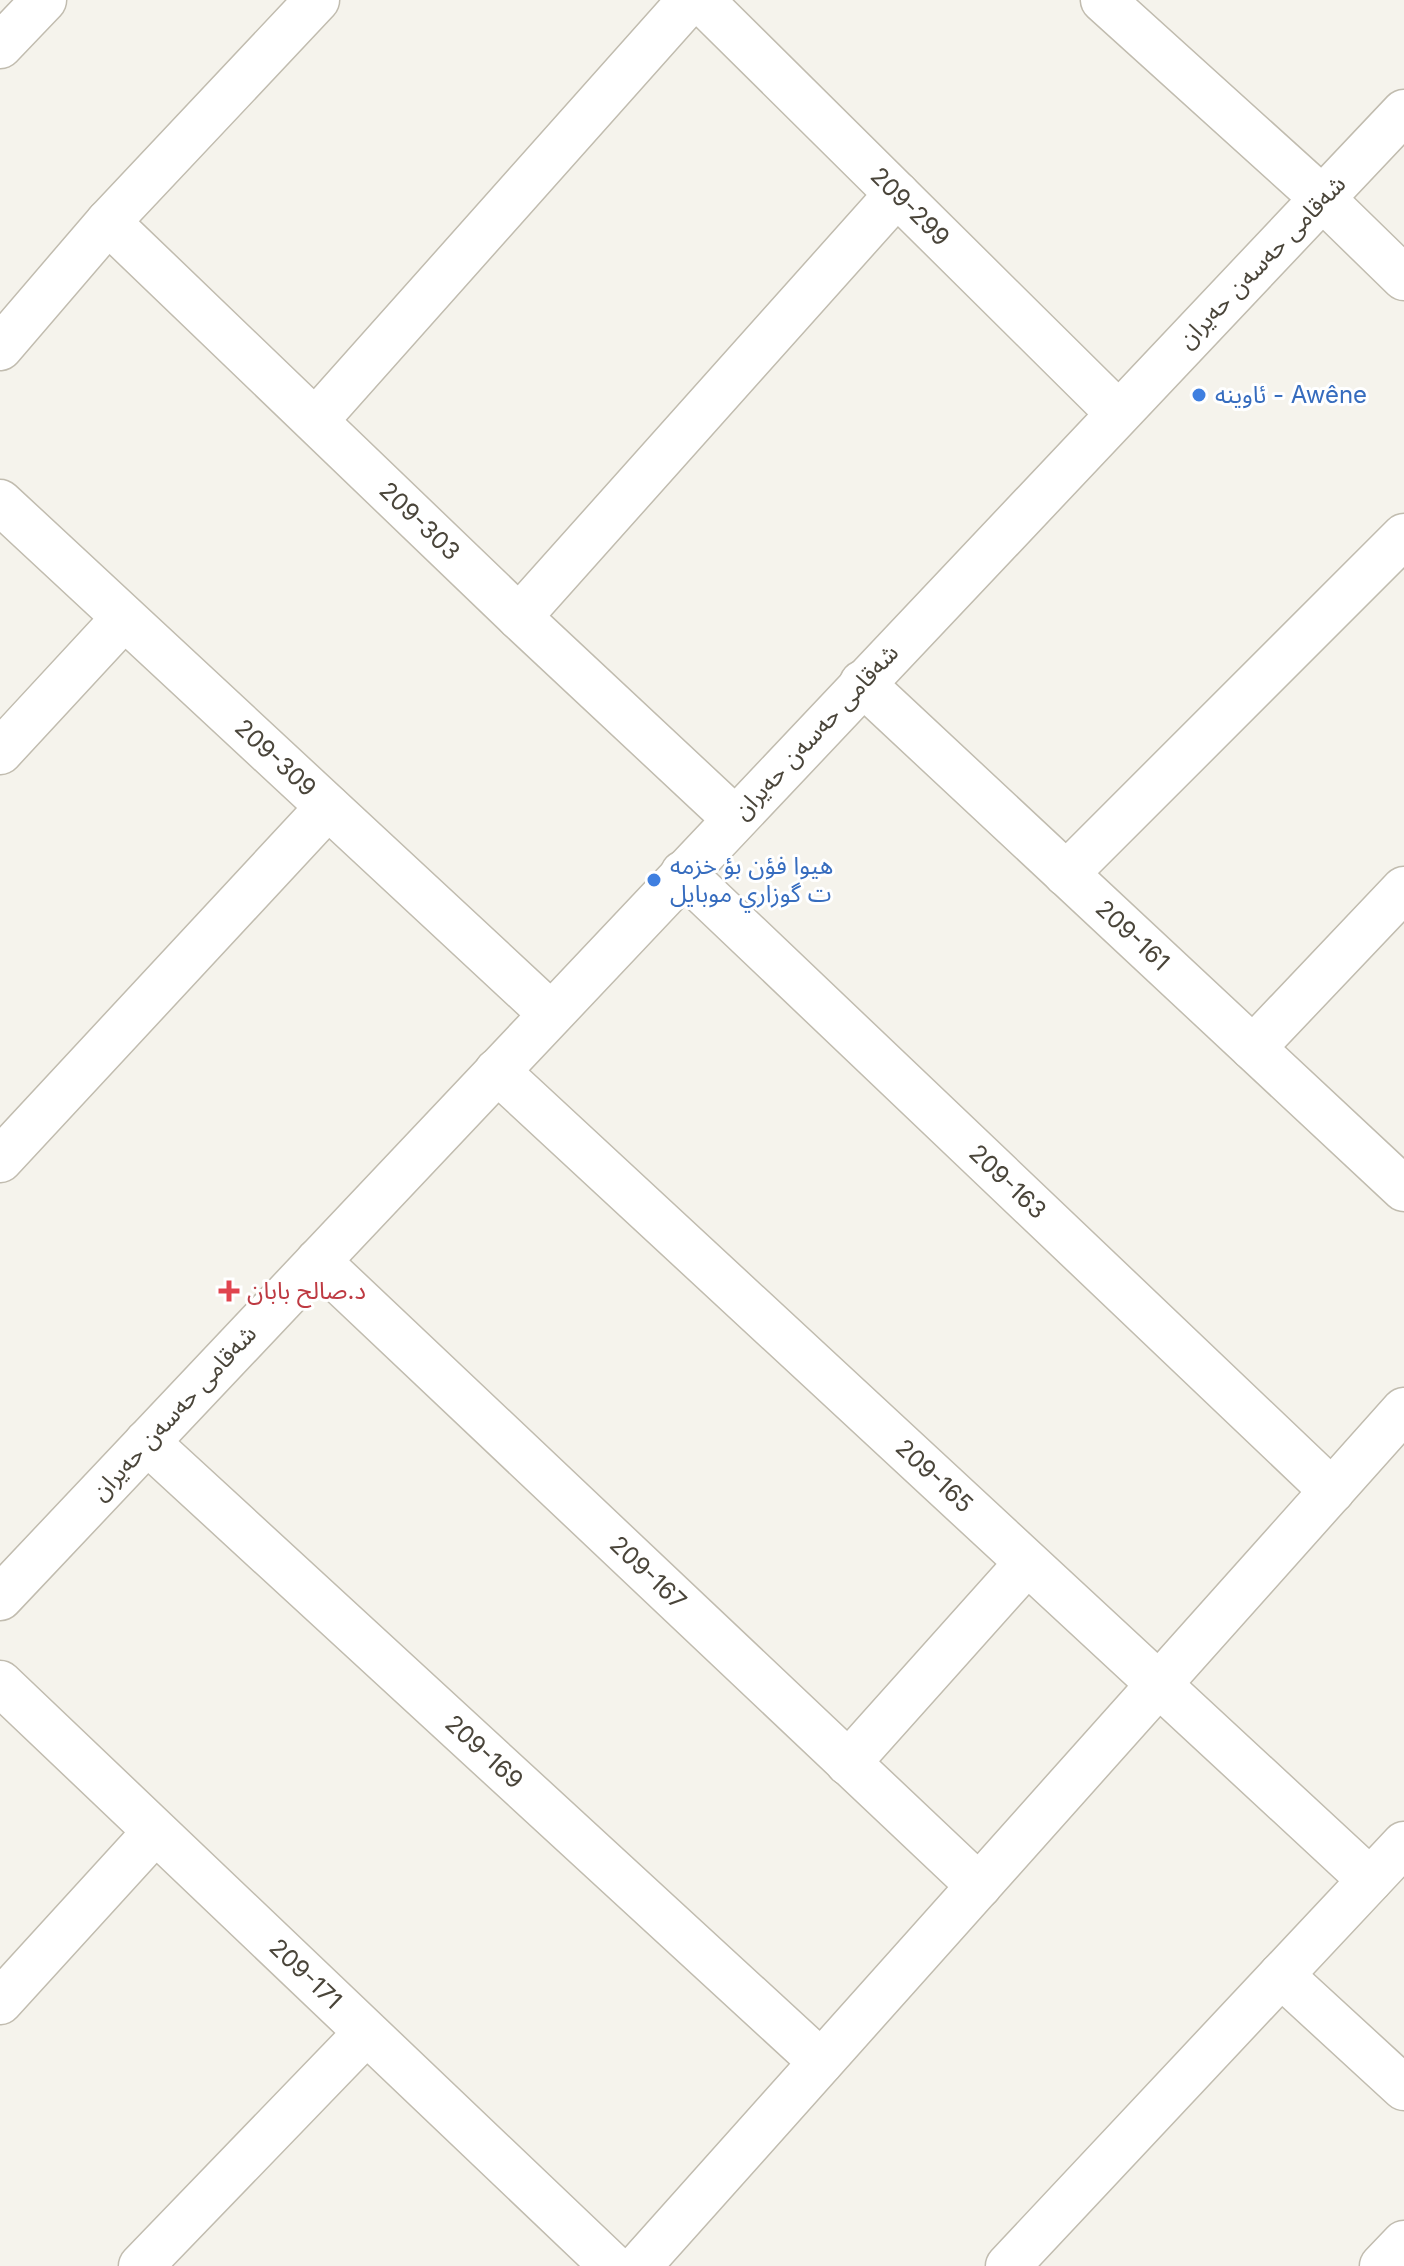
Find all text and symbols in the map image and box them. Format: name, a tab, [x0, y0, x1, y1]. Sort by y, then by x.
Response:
street label: 209-299	[865, 161, 956, 252]
street label: شەقامی حەسەن حەیران	[1172, 169, 1352, 354]
place label: ئاوینە - Awêne	[1215, 380, 1367, 409]
marker: ئاوینە - Awêne	[1190, 386, 1208, 404]
street label: 209-303	[374, 476, 466, 566]
street label: شەقامی حەسەن حەیران	[727, 638, 904, 825]
street label: 209-309	[229, 713, 322, 802]
place label: هيوا فؤن بؤ خزمه ت گوزاري موبايل	[670, 851, 833, 913]
marker: هيوا فؤن بؤ خزمه ت گوزاري موبايل	[645, 871, 663, 889]
street label: 209-161	[1090, 894, 1176, 976]
street label: 209-163	[963, 1138, 1052, 1225]
place label: د.صالح بابان	[247, 1276, 366, 1308]
marker: د.صالح بابان	[218, 1280, 240, 1302]
street label: شەقامی حەسەن حەیران	[85, 1319, 262, 1506]
street label: 209-165	[890, 1433, 979, 1519]
street label: 209-167	[604, 1530, 692, 1615]
street label: 209-169	[440, 1709, 529, 1795]
street label: 209-171	[264, 1933, 348, 2015]

